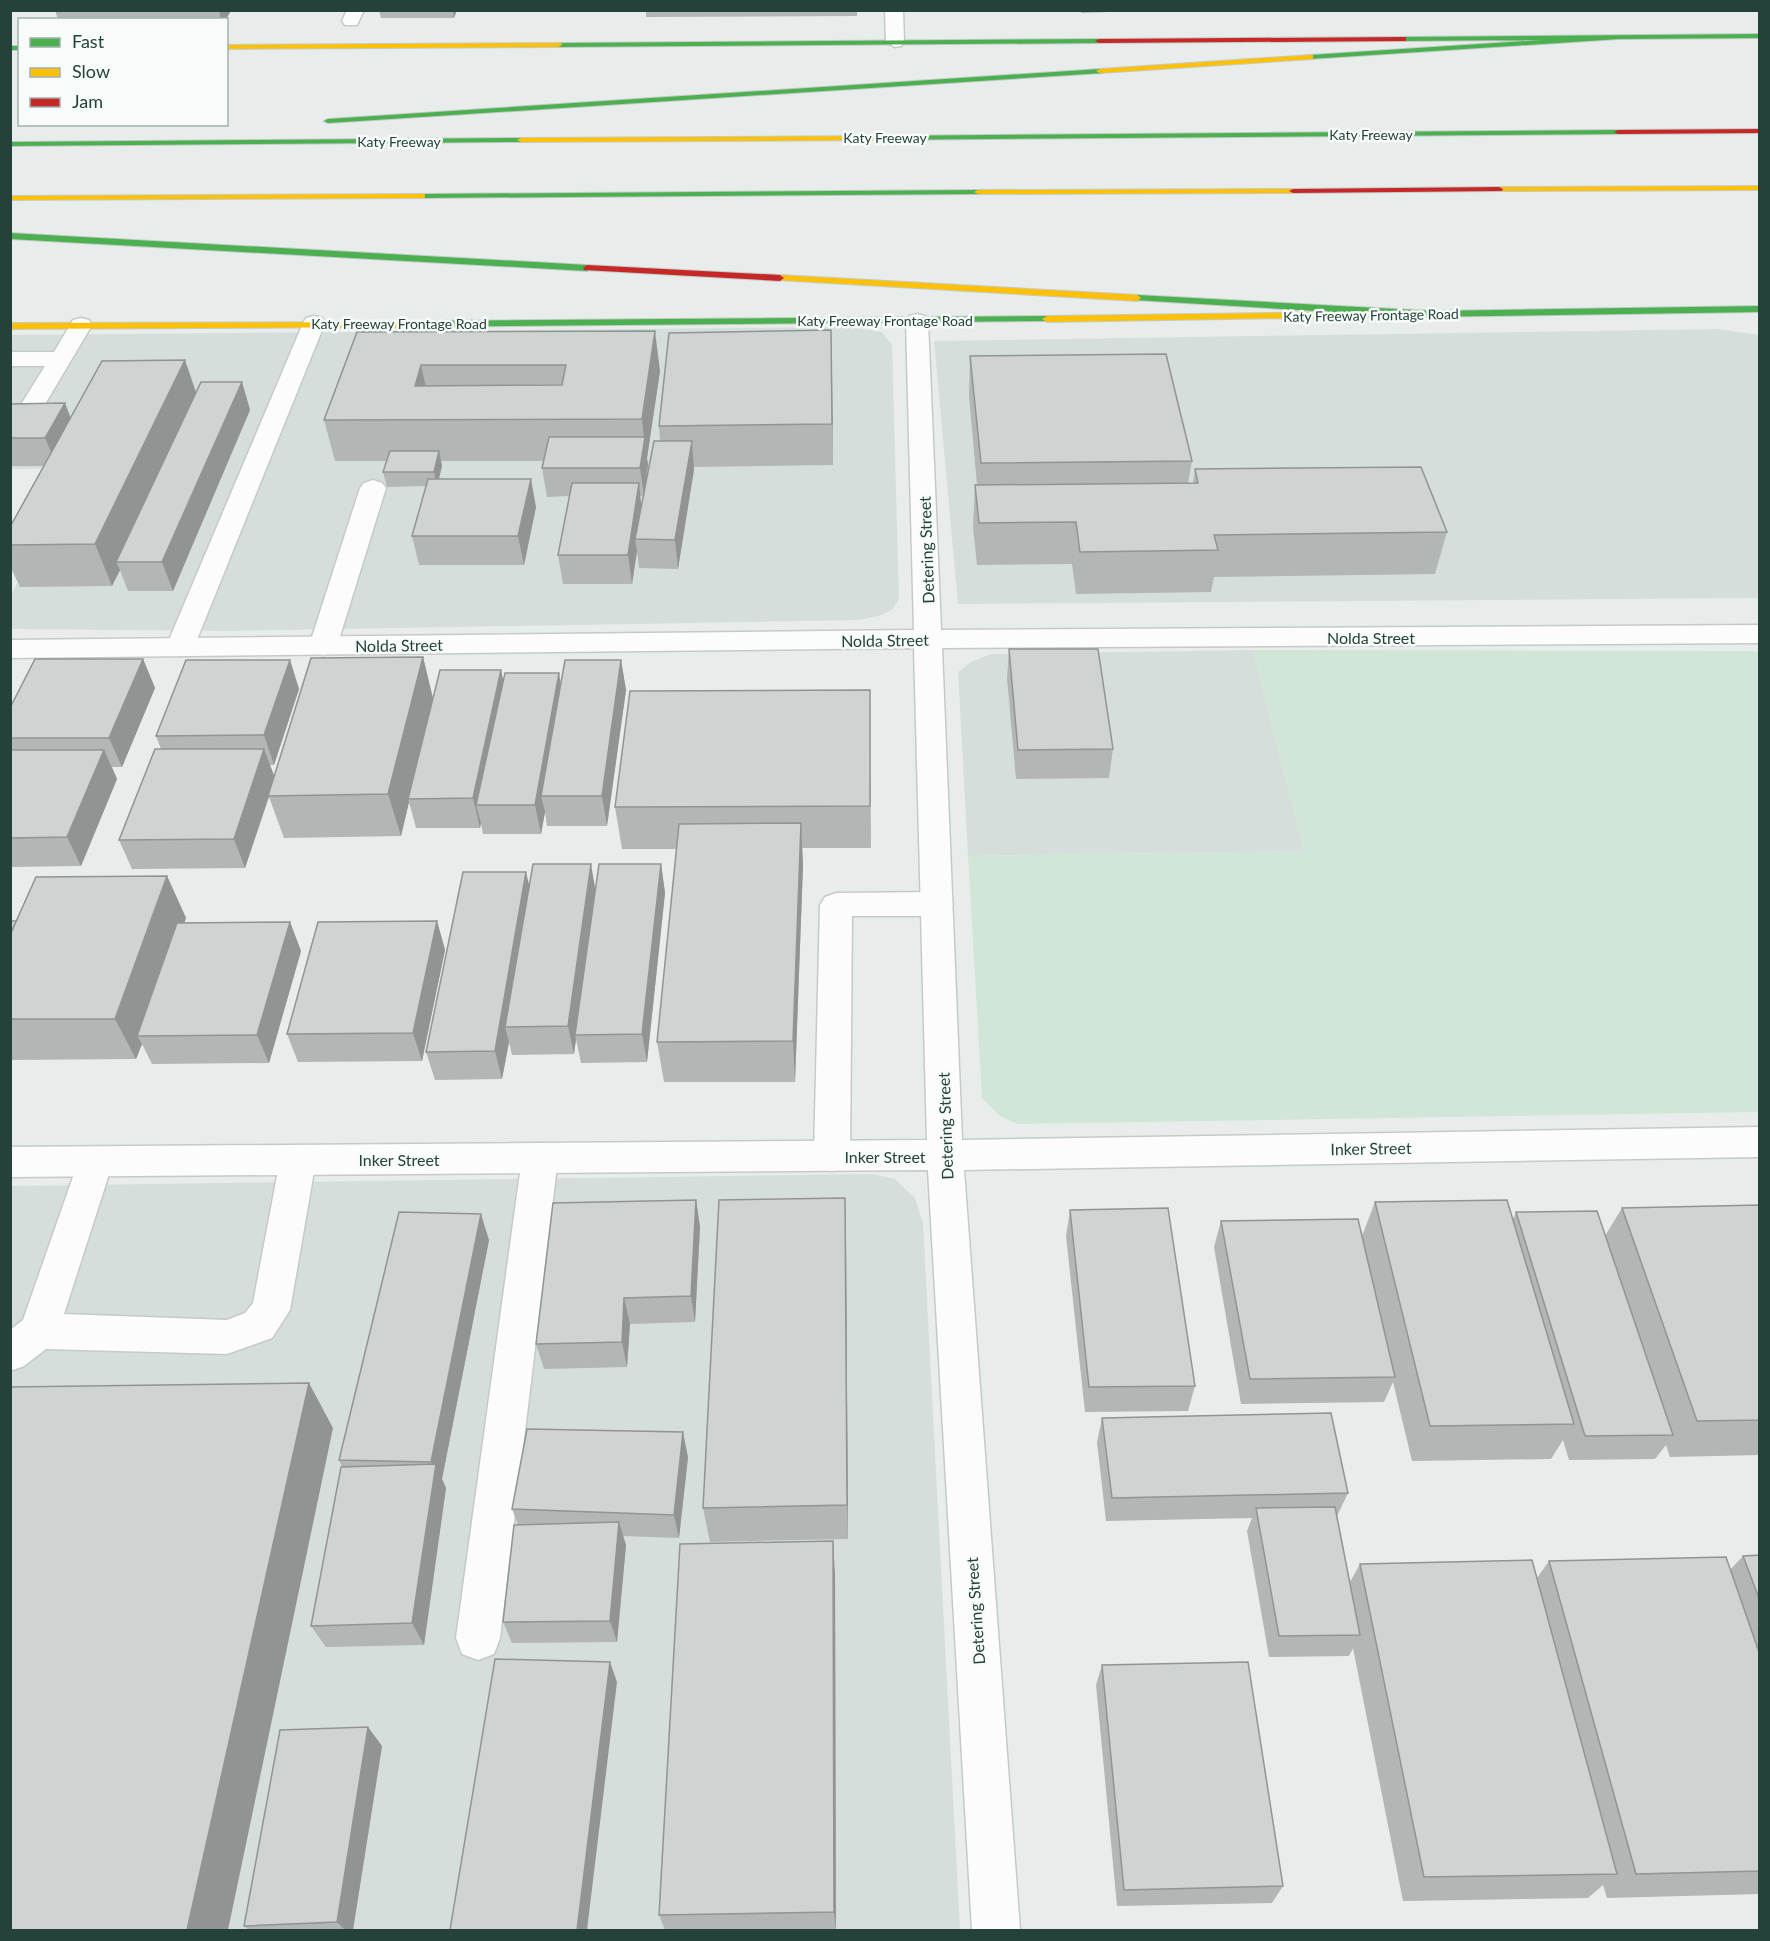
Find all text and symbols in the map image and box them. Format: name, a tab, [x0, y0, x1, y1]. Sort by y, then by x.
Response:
legend	[18, 18, 228, 126]
text: Fast	[72, 30, 105, 52]
text: Slow	[72, 60, 110, 82]
text: Jam	[72, 90, 103, 112]
street label: Katy Freeway	[1329, 126, 1413, 143]
street label: Katy Freeway	[843, 129, 927, 146]
street label: Katy Freeway	[357, 133, 441, 150]
street label: Katy Freeway Frontage Road	[1283, 305, 1459, 325]
street label: Katy Freeway Frontage Road	[797, 312, 973, 329]
street label: Katy Freeway Frontage Road	[311, 315, 487, 332]
street label: Detering Street	[915, 496, 937, 604]
street label: Nolda Street	[1327, 628, 1415, 647]
street label: Nolda Street	[841, 630, 929, 650]
street label: Nolda Street	[355, 635, 443, 655]
street label: Detering Street	[934, 1072, 956, 1180]
street label: Inker Street	[1330, 1138, 1412, 1158]
street label: Inker Street	[844, 1147, 926, 1166]
street label: Inker Street	[358, 1150, 440, 1169]
street label: Detering Street	[962, 1556, 988, 1665]

